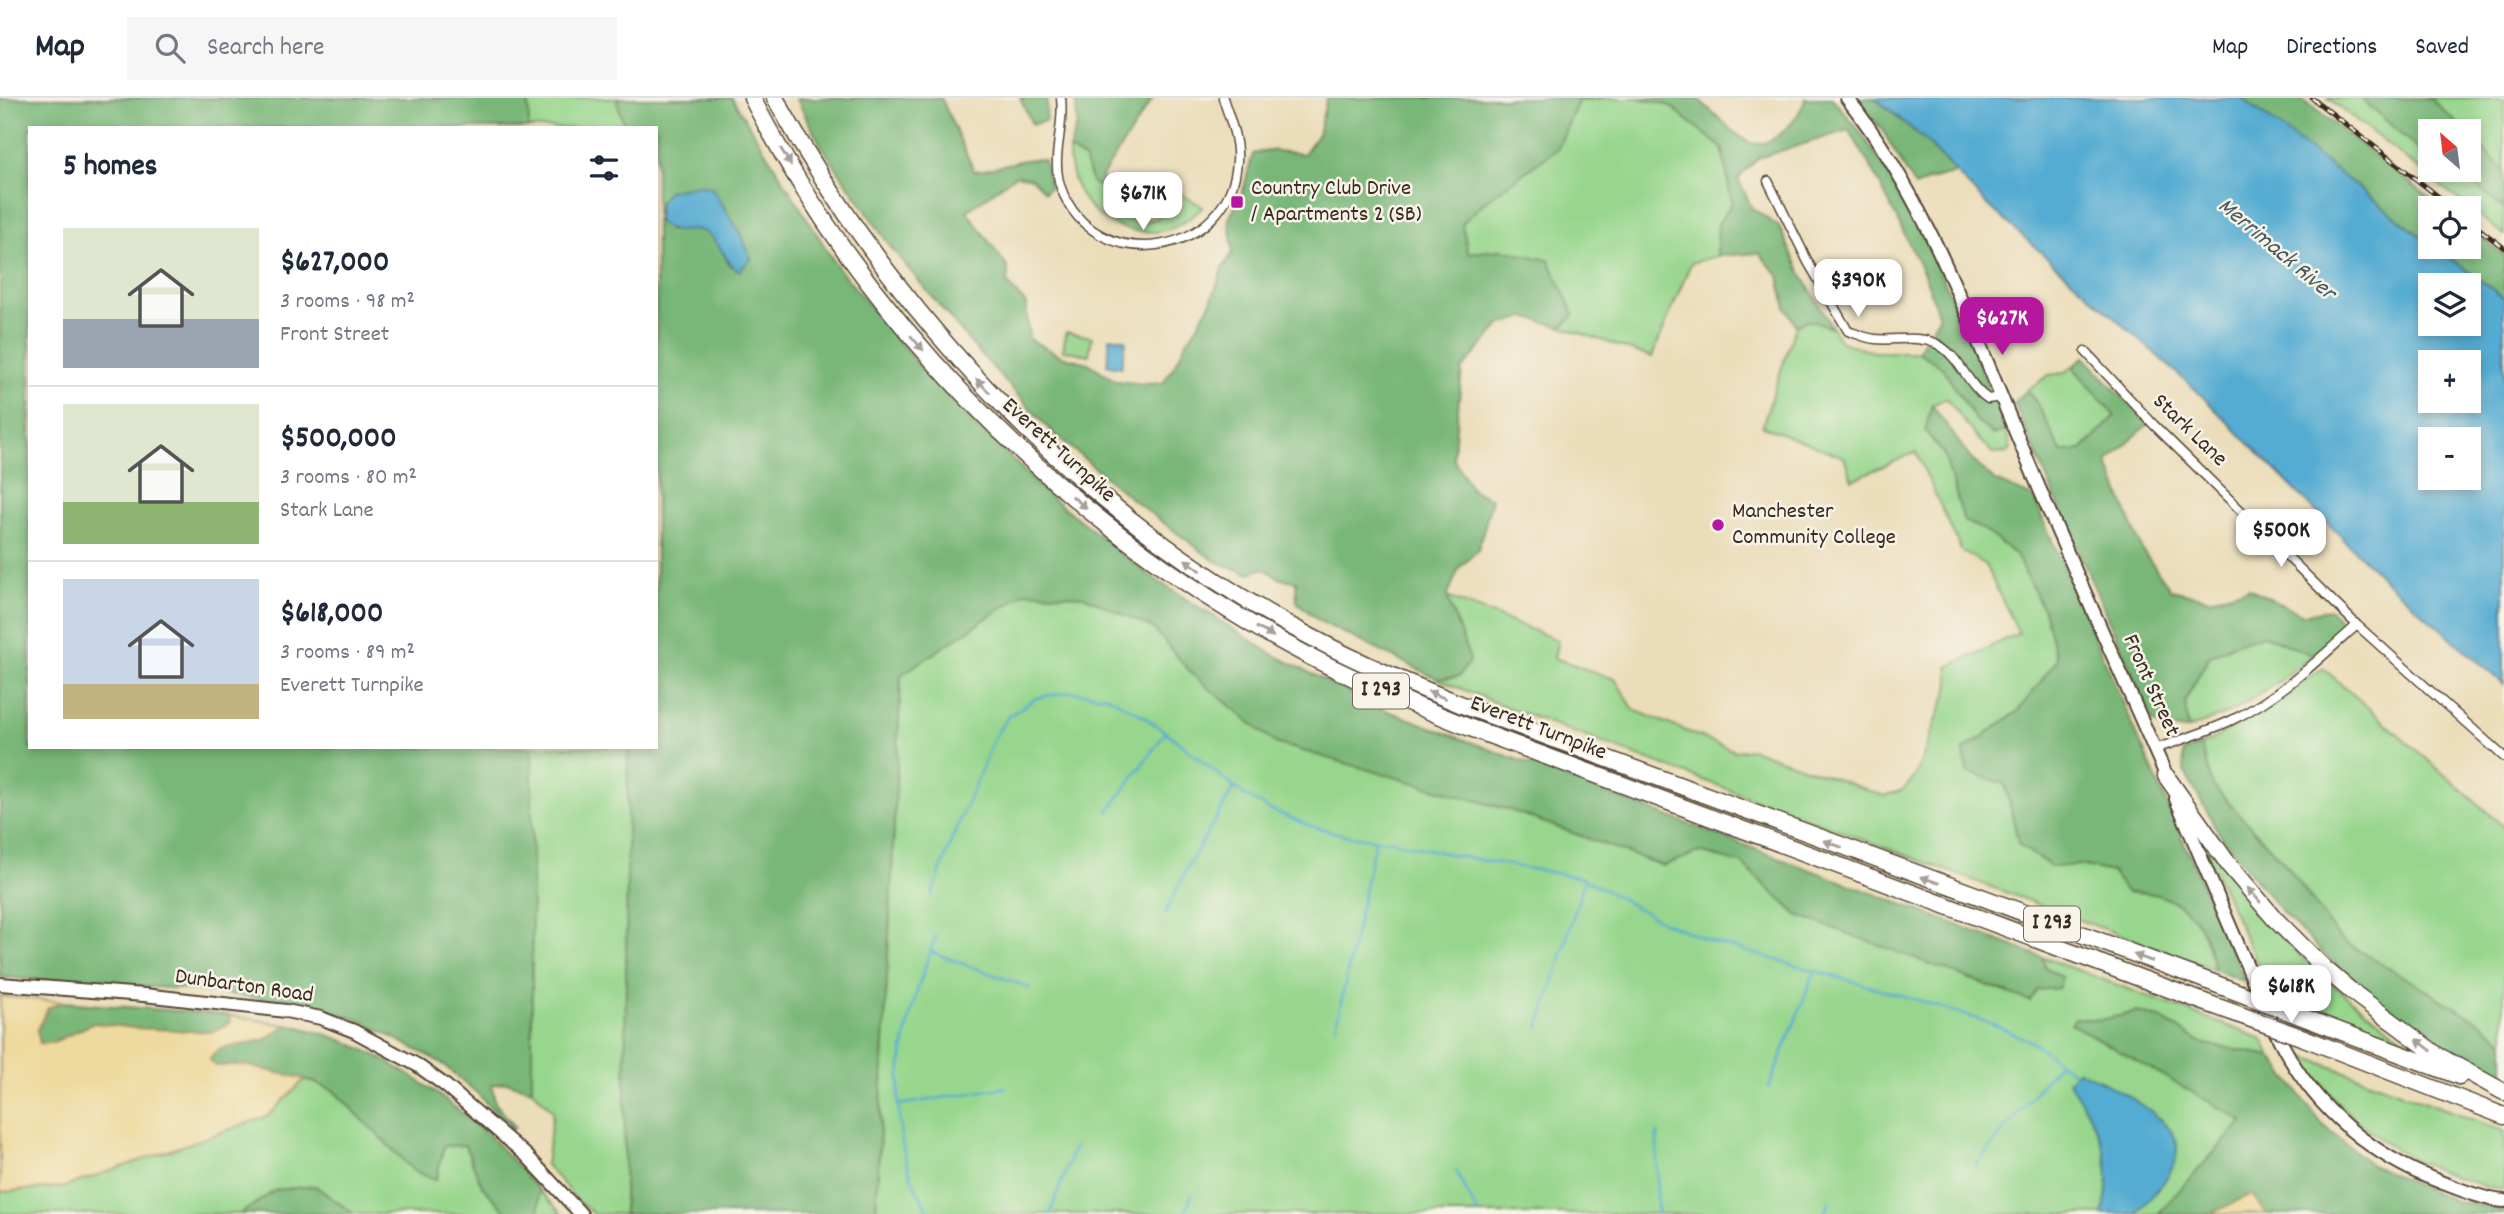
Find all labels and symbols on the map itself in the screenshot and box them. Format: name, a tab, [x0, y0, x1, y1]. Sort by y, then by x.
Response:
north arrow	[2418, 119, 2482, 182]
one-way arrow	[779, 148, 792, 167]
pin: $671K	[1094, 172, 1192, 232]
place label: Country Club Drive / Apartments 2 (SB)	[1251, 173, 1422, 232]
water label: Merrimack River	[2209, 190, 2345, 312]
marker: Country Club Drive / Apartments 2 (SB)	[1229, 194, 1245, 210]
pin: $390K	[1809, 260, 1907, 319]
pin: $627K	[1953, 298, 2051, 357]
one-way arrow	[909, 334, 924, 351]
one-way arrow	[975, 378, 992, 395]
street label: Stark Lane	[2144, 387, 2234, 475]
street label: Everett Turnpike	[994, 391, 1122, 511]
one-way arrow	[1069, 495, 1087, 510]
place label: Manchester Community College	[1732, 496, 1896, 555]
pin: $500K	[2232, 510, 2330, 569]
marker: Manchester Community College	[1710, 517, 1726, 533]
one-way arrow	[1184, 558, 1202, 572]
one-way arrow	[1256, 626, 1275, 638]
street label: Front Street	[2113, 629, 2187, 743]
road number: I 293	[1353, 674, 1409, 708]
street label: Everett Turnpike	[1465, 688, 1611, 770]
one-way arrow	[1426, 689, 1447, 700]
one-way arrow	[1823, 838, 1844, 849]
one-way arrow	[1919, 874, 1940, 885]
one-way arrow	[2246, 886, 2262, 904]
road number: I 293	[2024, 906, 2080, 942]
one-way arrow	[2133, 952, 2154, 963]
street label: Dunbarton Road	[173, 961, 315, 1013]
pin: $618K	[2242, 965, 2340, 1025]
one-way arrow	[2415, 1038, 2433, 1052]

